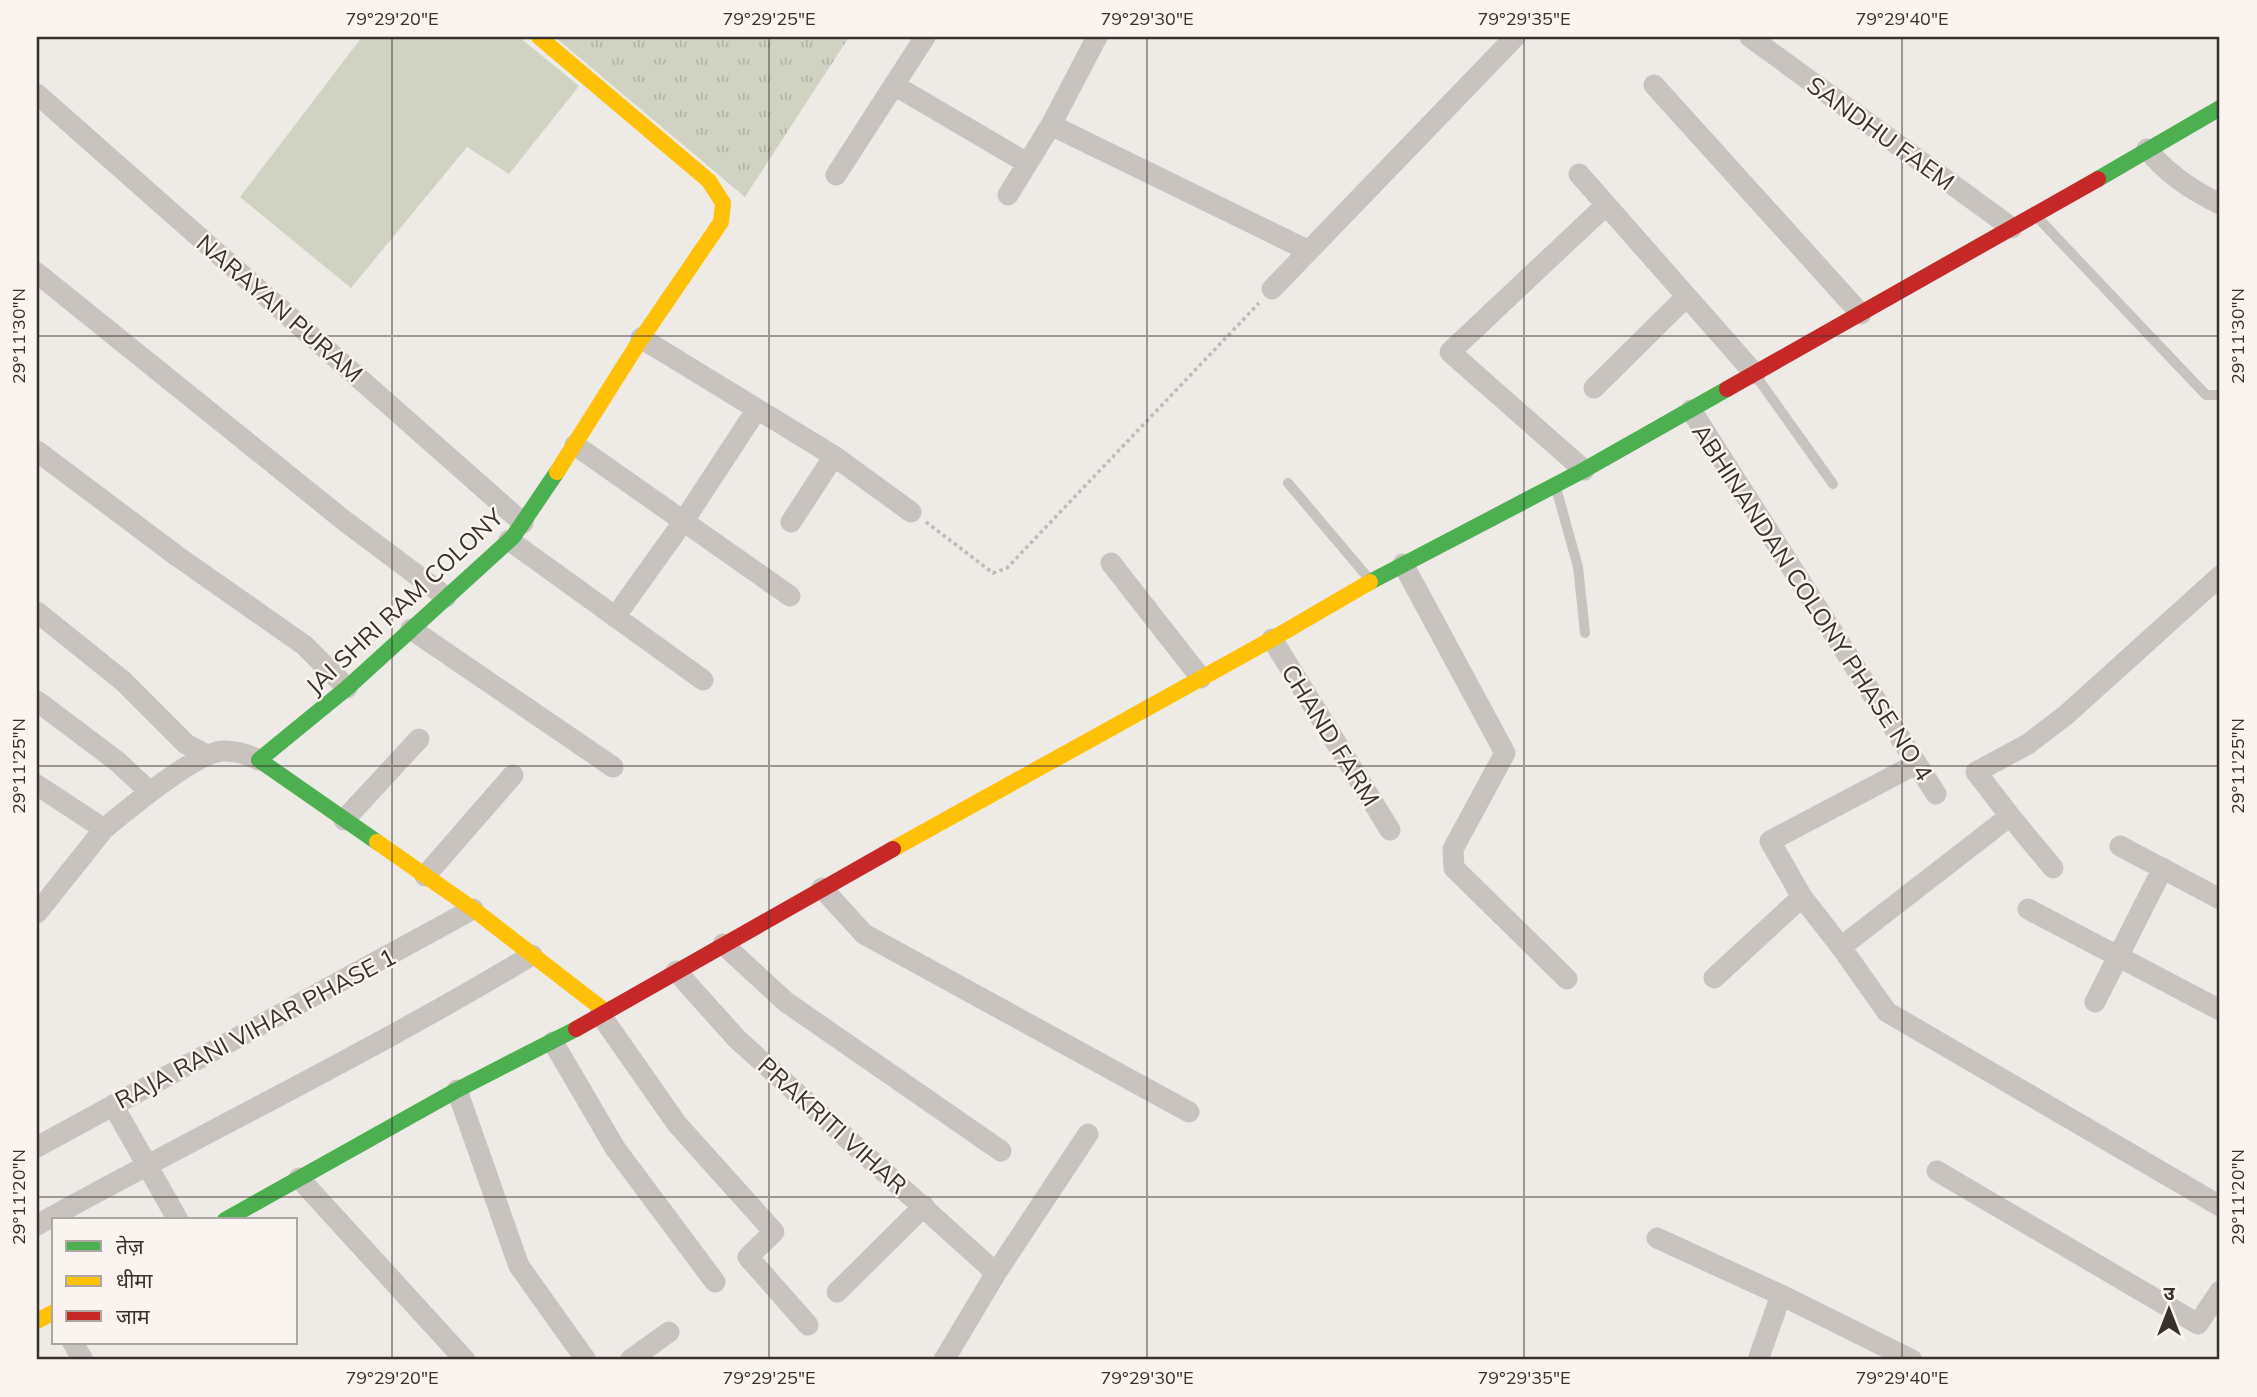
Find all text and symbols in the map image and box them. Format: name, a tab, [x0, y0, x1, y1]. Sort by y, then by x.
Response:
text: 79°29'20"E	[345, 7, 439, 30]
text: 79°29'25"E	[722, 7, 816, 30]
text: 79°29'30"E	[1100, 7, 1194, 30]
text: 79°29'35"E	[1477, 7, 1571, 30]
text: 79°29'40"E	[1855, 7, 1949, 30]
street label: SANDHU FAEM	[1801, 69, 1961, 197]
street label: NARAYAN PURAM	[191, 228, 369, 388]
text: 29°11'30"N	[7, 288, 30, 384]
text: 29°11'30"N	[2226, 288, 2249, 384]
street label: ABHINANDAN COLONY PHASE NO 4	[1686, 418, 1940, 786]
street label: JAI SHRI RAM COLONY	[299, 501, 509, 700]
street label: CHAND FARM	[1275, 659, 1387, 811]
text: 29°11'25"N	[7, 718, 30, 814]
text: 29°11'25"N	[2226, 718, 2249, 814]
street label: RAJA RANI VIHAR PHASE 1	[109, 941, 401, 1115]
street label: PRAKRITI VIHAR	[752, 1050, 914, 1200]
text: 29°11'20"N	[7, 1149, 30, 1245]
text: 29°11'20"N	[2226, 1149, 2249, 1245]
legend	[52, 1218, 298, 1344]
text: तेज़	[116, 1233, 144, 1259]
text: धीमा	[116, 1267, 153, 1293]
north arrow	[2134, 1274, 2204, 1344]
text: उ	[2163, 1281, 2175, 1305]
text: जाम	[116, 1303, 150, 1329]
text: 79°29'20"E	[345, 1366, 439, 1389]
text: 79°29'25"E	[722, 1366, 816, 1389]
text: 79°29'30"E	[1100, 1366, 1194, 1389]
text: 79°29'35"E	[1477, 1366, 1571, 1389]
text: 79°29'40"E	[1855, 1366, 1949, 1389]

